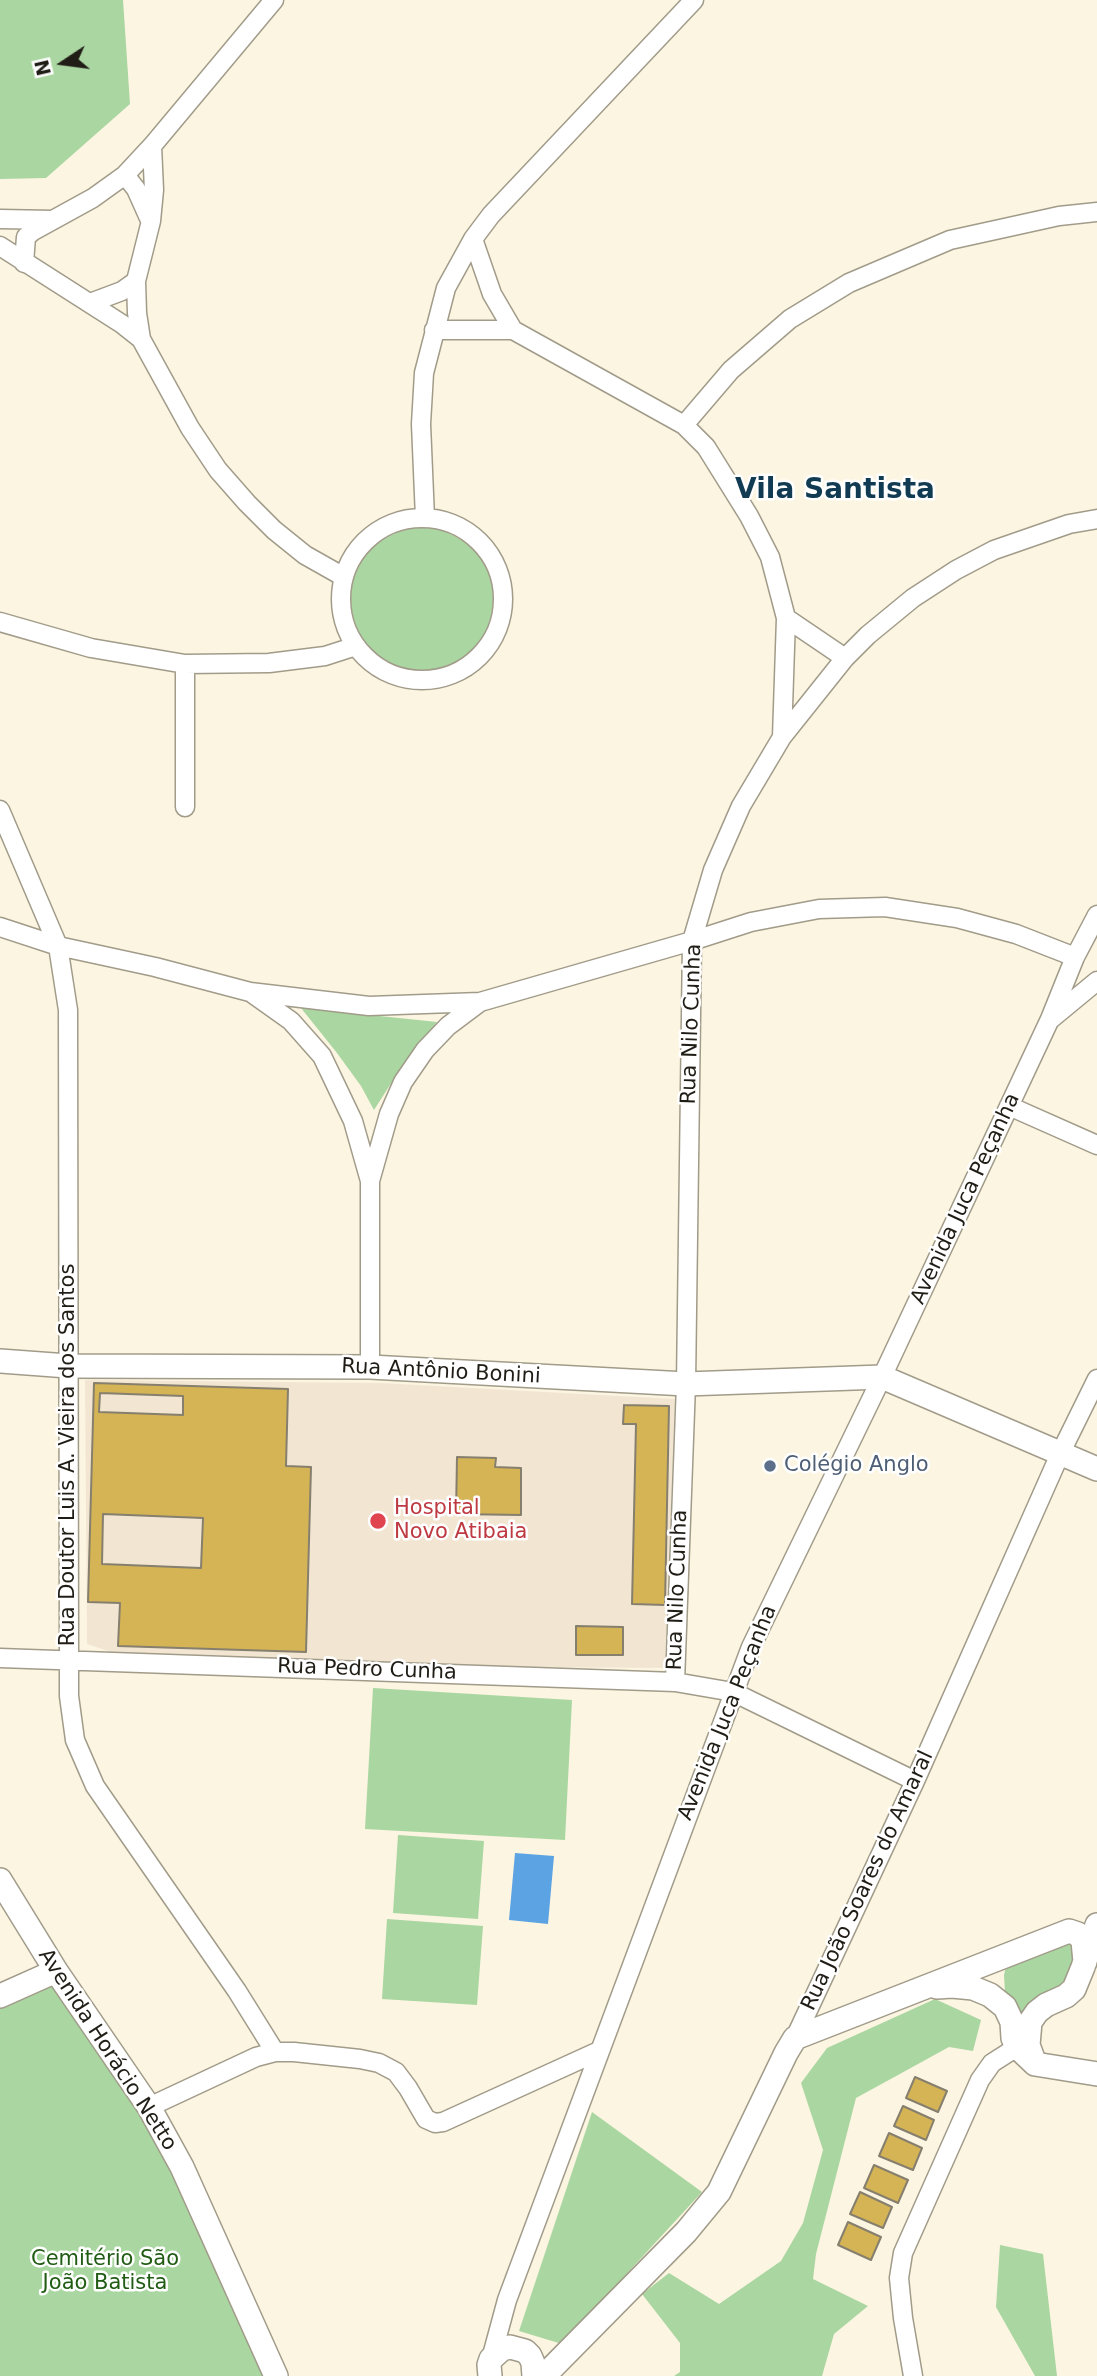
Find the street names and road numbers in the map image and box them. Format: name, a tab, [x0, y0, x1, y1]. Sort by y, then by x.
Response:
street label: Rua Nilo Cunha	[677, 943, 707, 1105]
street label: Avenida Juca Peçanha	[906, 1090, 1026, 1308]
street label: Rua Doutor Luis A. Vieira dos Santos	[56, 1264, 82, 1646]
street label: Rua Antônio Bonini	[341, 1354, 541, 1390]
street label: Rua Nilo Cunha	[663, 1509, 693, 1671]
street label: Avenida Juca Peçanha	[673, 1602, 783, 1824]
street label: Rua Pedro Cunha	[277, 1654, 457, 1686]
street label: Rua João Soares do Amaral	[797, 1747, 939, 2015]
street label: Avenida Horácio Netto	[32, 1944, 182, 2156]

